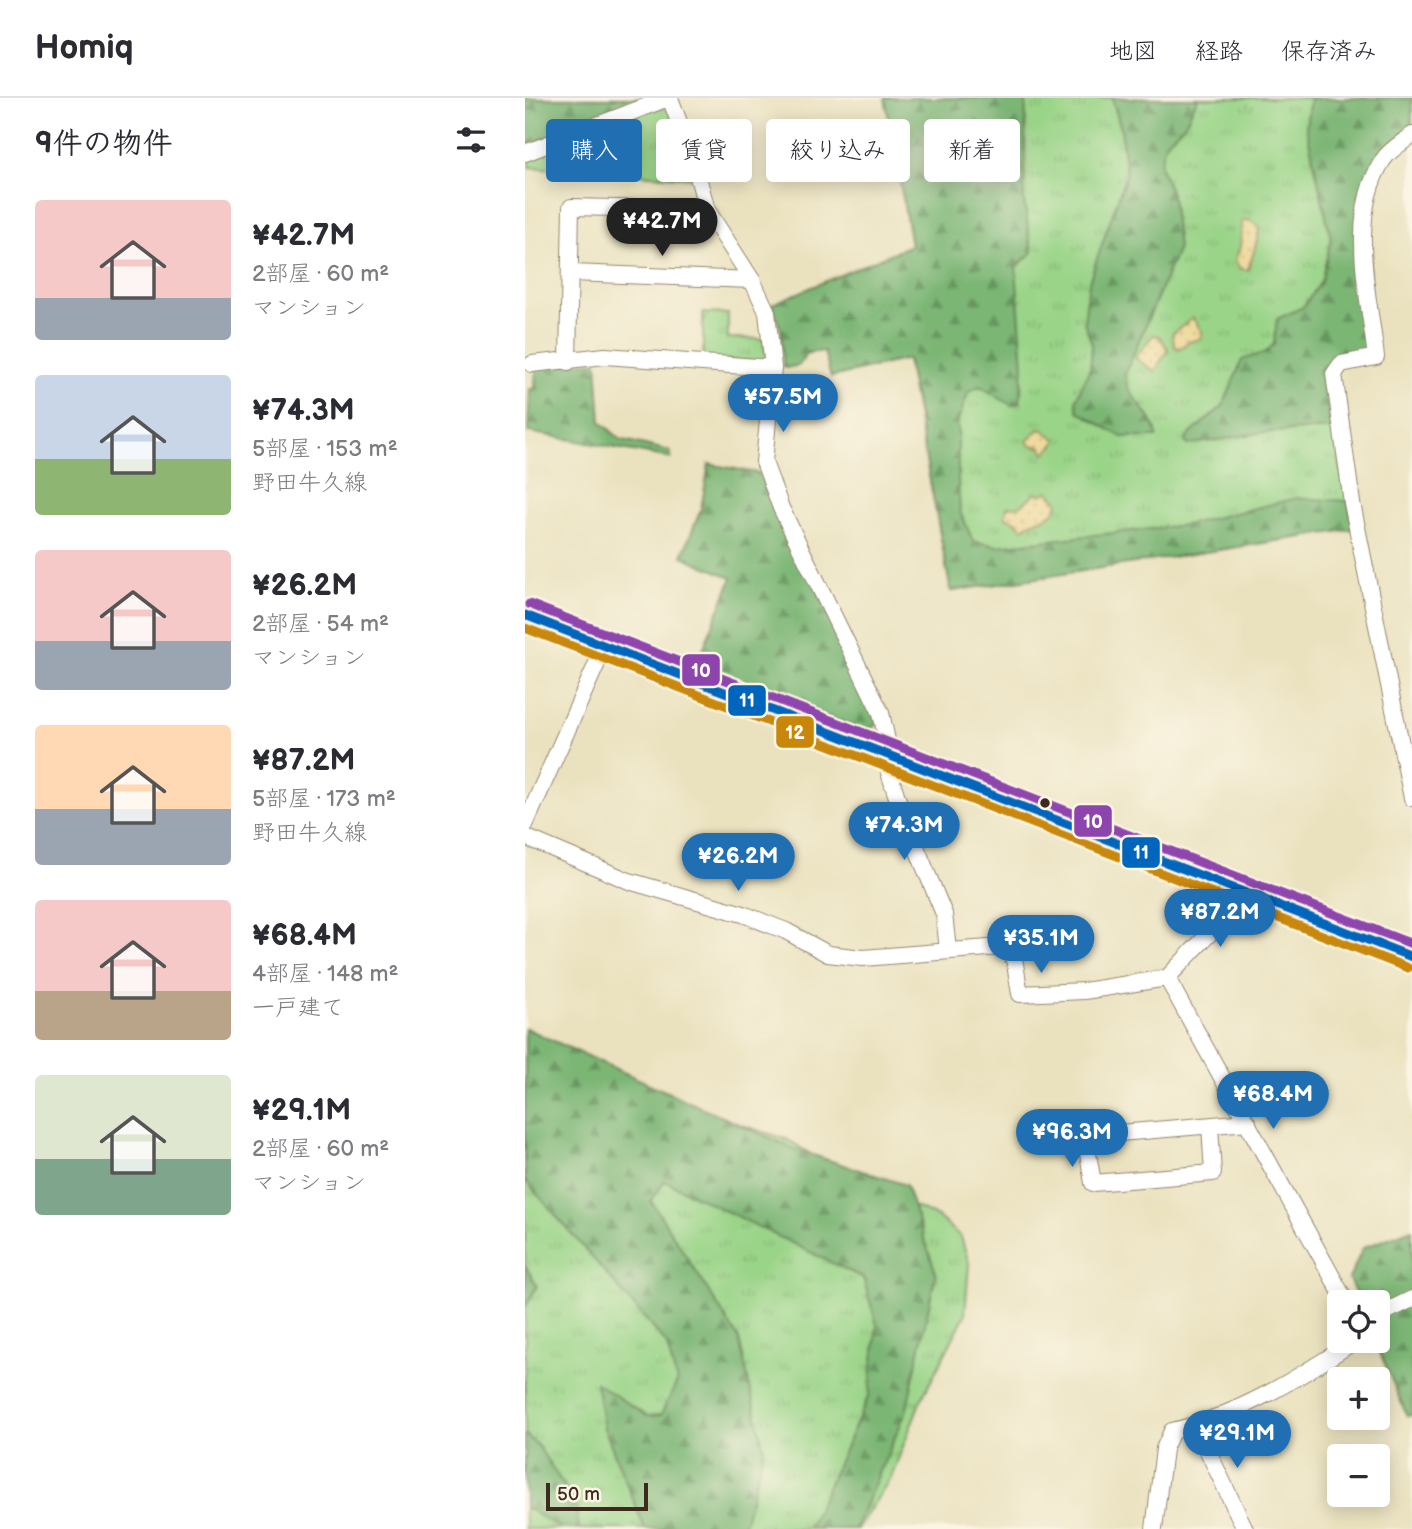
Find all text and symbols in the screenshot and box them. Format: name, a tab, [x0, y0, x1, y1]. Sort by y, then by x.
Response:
text: Homiq	[35, 28, 133, 68]
text: 地図	[1109, 37, 1157, 66]
text: 経路	[1195, 37, 1243, 66]
text: 保存済み	[1281, 37, 1377, 66]
chip: 購入	[546, 119, 642, 182]
chip: 賃貸	[656, 119, 752, 182]
chip: 絞り込み	[766, 119, 910, 182]
chip: 新着	[924, 119, 1020, 182]
icon: filters	[452, 121, 490, 159]
text: 9件の物件	[35, 126, 173, 162]
pin: ¥42.7M	[605, 198, 719, 258]
text: ¥42.7M	[622, 207, 702, 235]
text: ¥42.7M	[252, 218, 355, 254]
icon: home	[91, 228, 175, 312]
text: 2部屋 · 60 m²	[252, 260, 389, 288]
text: マンション	[252, 294, 366, 322]
pin: ¥57.5M	[726, 374, 840, 434]
text: ¥57.5M	[744, 383, 822, 411]
text: ¥74.3M	[252, 393, 355, 429]
icon: home	[91, 403, 175, 487]
text: 5部屋 · 153 m²	[252, 435, 398, 463]
text: 野田牛久線	[252, 469, 367, 497]
text: ¥26.2M	[252, 568, 357, 604]
icon: home	[91, 578, 175, 662]
text: 2部屋 · 54 m²	[252, 610, 389, 638]
text: マンション	[252, 644, 366, 672]
line badge: 10	[681, 653, 721, 687]
text: 10	[691, 660, 711, 683]
line badge: 11	[727, 684, 767, 717]
text: 11	[739, 690, 755, 713]
line badge: 12	[775, 715, 815, 749]
text: 12	[785, 722, 805, 745]
text: ¥87.2M	[252, 743, 355, 779]
icon: home	[91, 753, 175, 837]
text: 5部屋 · 173 m²	[252, 785, 396, 813]
unlabelled marker	[1038, 796, 1052, 810]
pin: ¥74.3M	[847, 802, 961, 862]
line badge: 10	[1073, 804, 1113, 838]
text: ¥74.3M	[865, 811, 943, 839]
text: 10	[1083, 811, 1103, 834]
text: 野田牛久線	[252, 819, 367, 847]
pin: ¥26.2M	[681, 834, 795, 893]
line badge: 11	[1121, 836, 1161, 869]
text: ¥26.2M	[698, 842, 778, 870]
text: 11	[1133, 842, 1149, 865]
pin: ¥87.2M	[1163, 890, 1277, 949]
text: ¥87.2M	[1180, 898, 1260, 926]
pin: ¥35.1M	[984, 916, 1098, 975]
text: ¥68.4M	[252, 918, 357, 954]
text: ¥35.1M	[1003, 924, 1079, 952]
icon: home	[91, 928, 175, 1012]
text: 4部屋 · 148 m²	[252, 960, 399, 988]
text: 一戸建て	[252, 994, 344, 1022]
pin: ¥68.4M	[1216, 1072, 1330, 1131]
text: ¥68.4M	[1233, 1080, 1313, 1108]
text: ¥29.1M	[252, 1093, 351, 1129]
icon: home	[91, 1103, 175, 1187]
pin: ¥96.3M	[1015, 1110, 1129, 1169]
text: ¥96.3M	[1032, 1118, 1112, 1146]
text: 2部屋 · 60 m²	[252, 1135, 389, 1163]
text: マンション	[252, 1169, 366, 1197]
map controls	[1327, 1290, 1390, 1507]
button: locate	[1327, 1290, 1390, 1353]
button: +	[1327, 1367, 1390, 1430]
pin: ¥29.1M	[1180, 1410, 1294, 1470]
text: ¥29.1M	[1199, 1419, 1275, 1447]
button: −	[1327, 1444, 1390, 1507]
scale bar	[546, 1480, 647, 1512]
text: 50 m	[557, 1483, 600, 1506]

